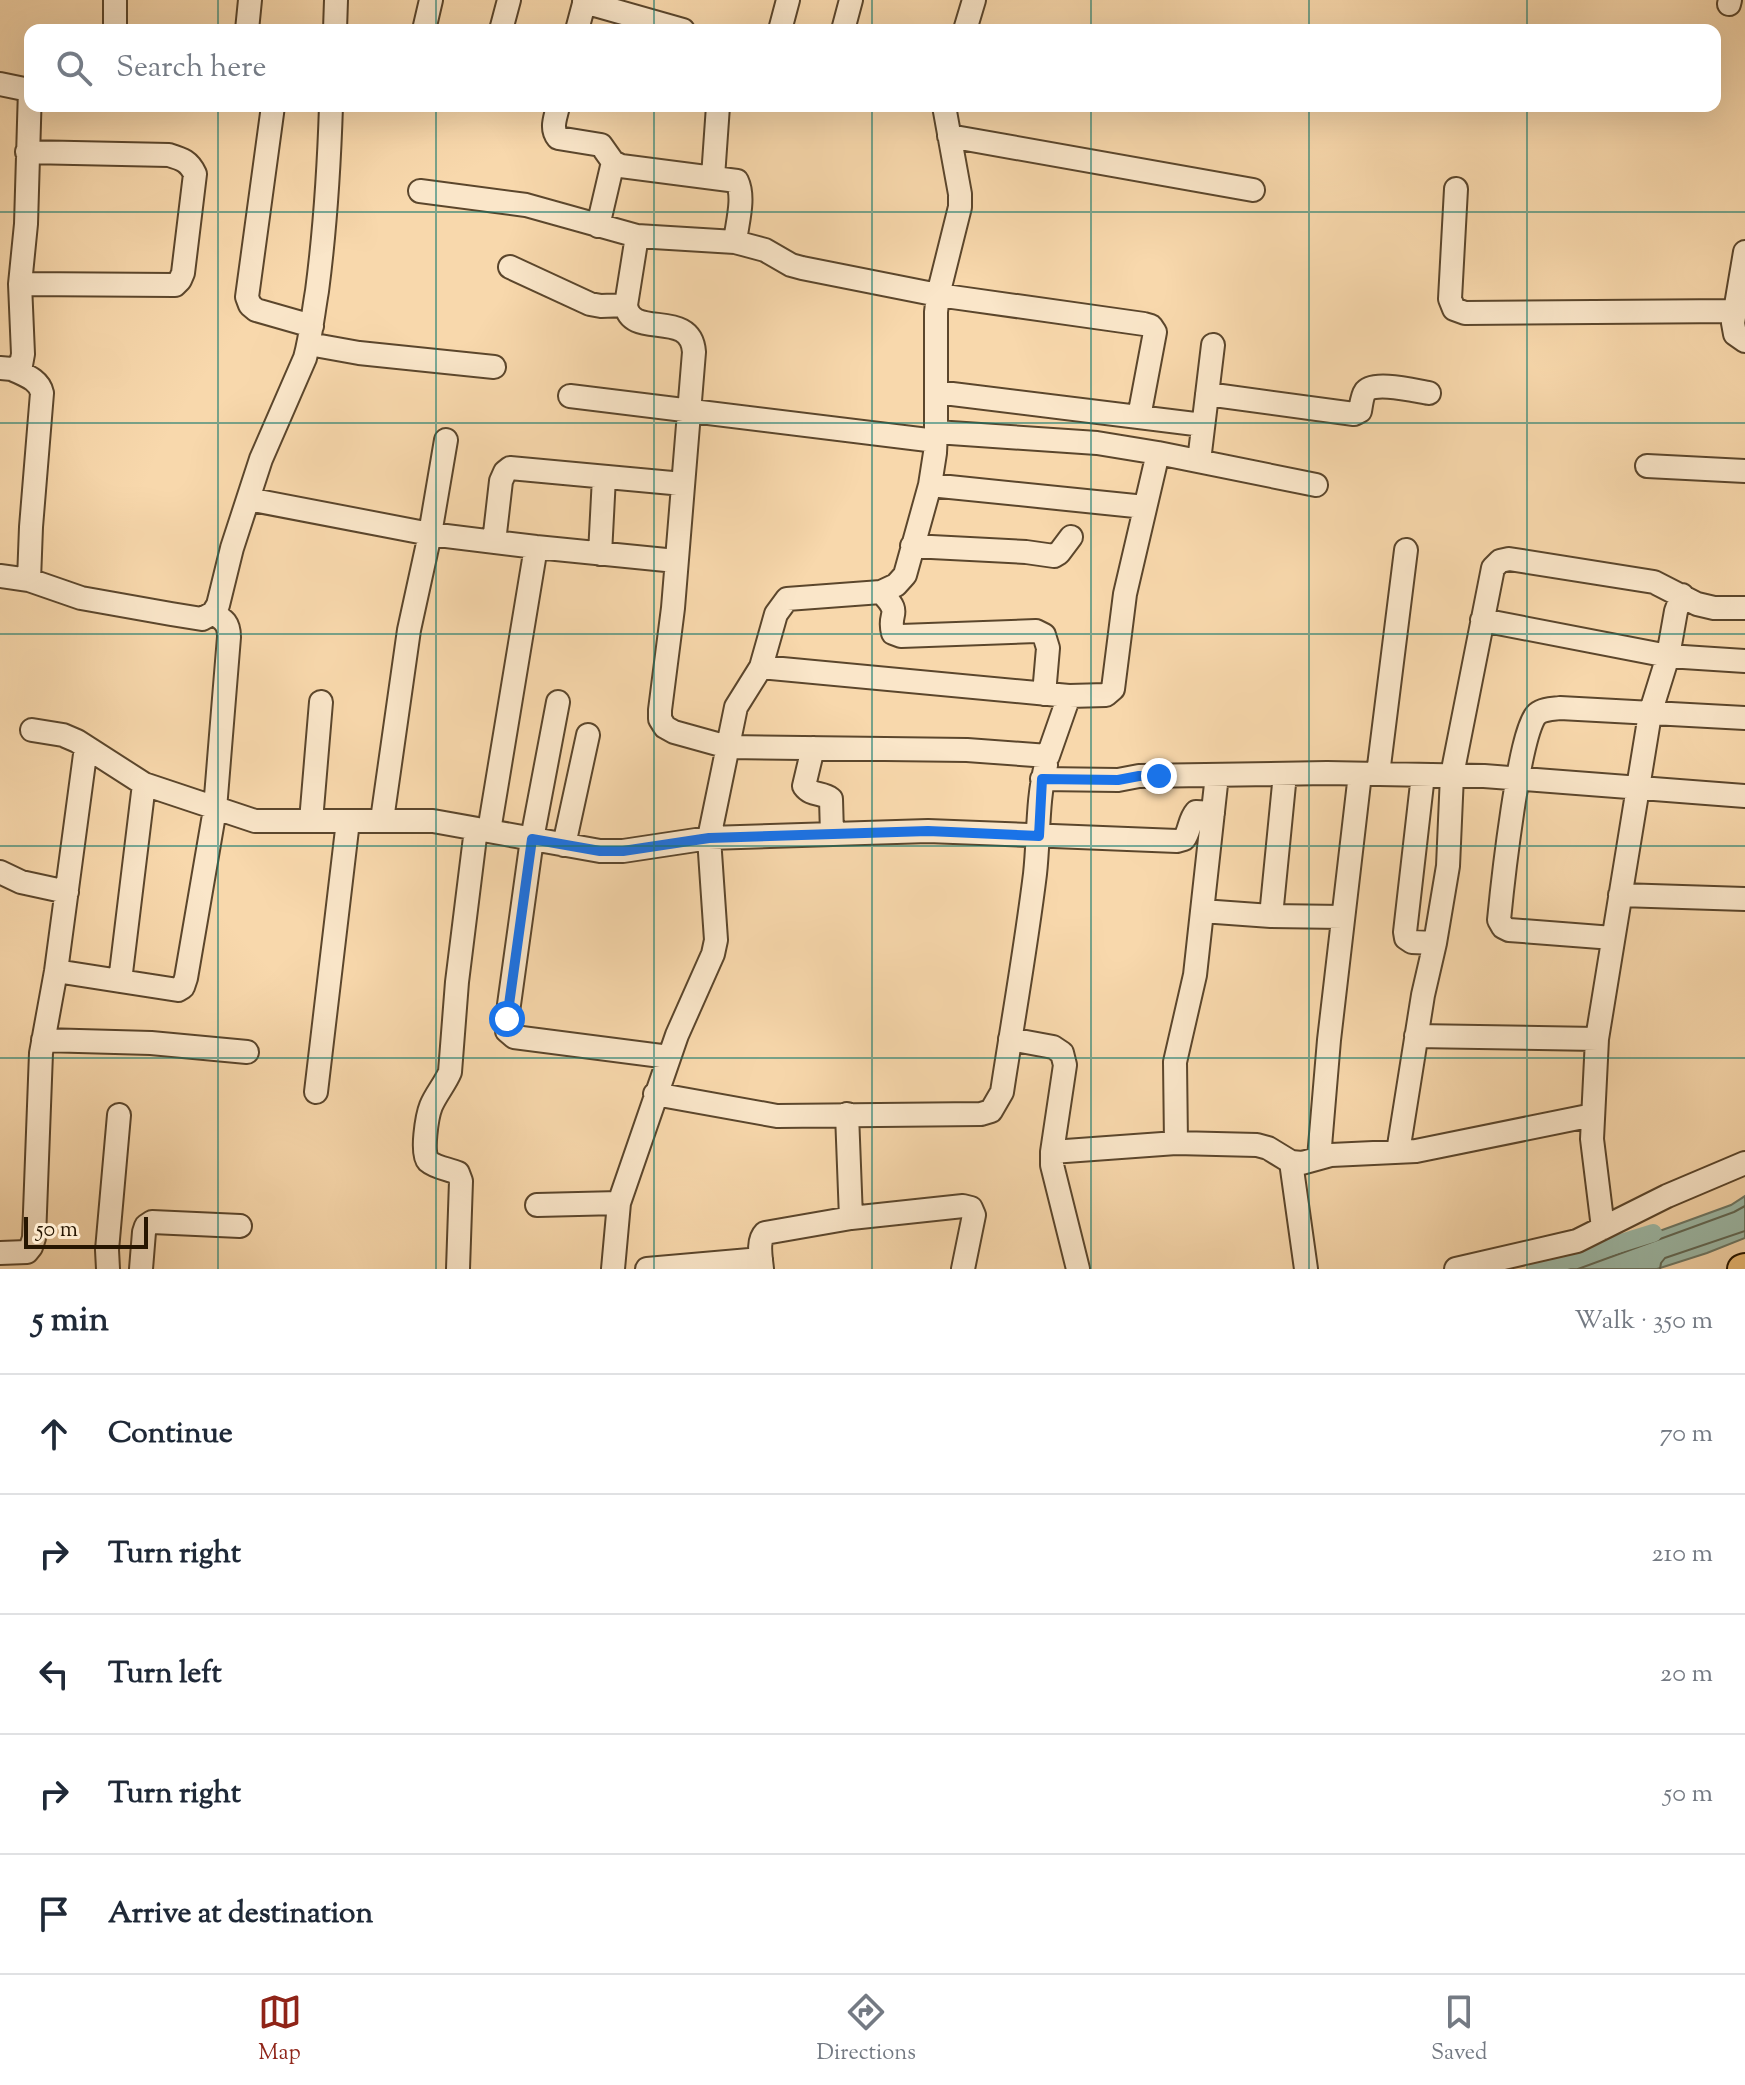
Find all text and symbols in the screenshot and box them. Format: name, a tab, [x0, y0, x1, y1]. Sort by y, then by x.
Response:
search box	[24, 24, 1721, 112]
icon: search	[52, 46, 96, 90]
text: Search here	[116, 47, 266, 90]
route end	[1141, 758, 1177, 794]
route start	[489, 1001, 525, 1037]
scale bar	[24, 1213, 148, 1249]
text: 50 m	[36, 1215, 78, 1247]
text: 5 min	[32, 1297, 109, 1346]
text: Walk · 350 m	[1574, 1303, 1713, 1340]
icon: ahead	[32, 1412, 76, 1456]
text: Continue	[108, 1413, 233, 1456]
text: 70 m	[1660, 1416, 1713, 1453]
icon: right	[32, 1532, 76, 1576]
text: Turn right	[108, 1533, 241, 1576]
text: 210 m	[1651, 1536, 1713, 1573]
icon: left	[32, 1652, 76, 1696]
text: Turn left	[108, 1653, 222, 1696]
text: 20 m	[1660, 1656, 1713, 1693]
icon: right	[32, 1772, 76, 1816]
text: Turn right	[108, 1773, 241, 1816]
text: 50 m	[1663, 1776, 1713, 1813]
icon: arrive	[32, 1892, 76, 1936]
text: Arrive at destination	[108, 1893, 373, 1936]
tab: Map	[258, 1990, 302, 2070]
tab: Directions	[817, 1990, 916, 2070]
tab: Saved	[1431, 1990, 1487, 2070]

